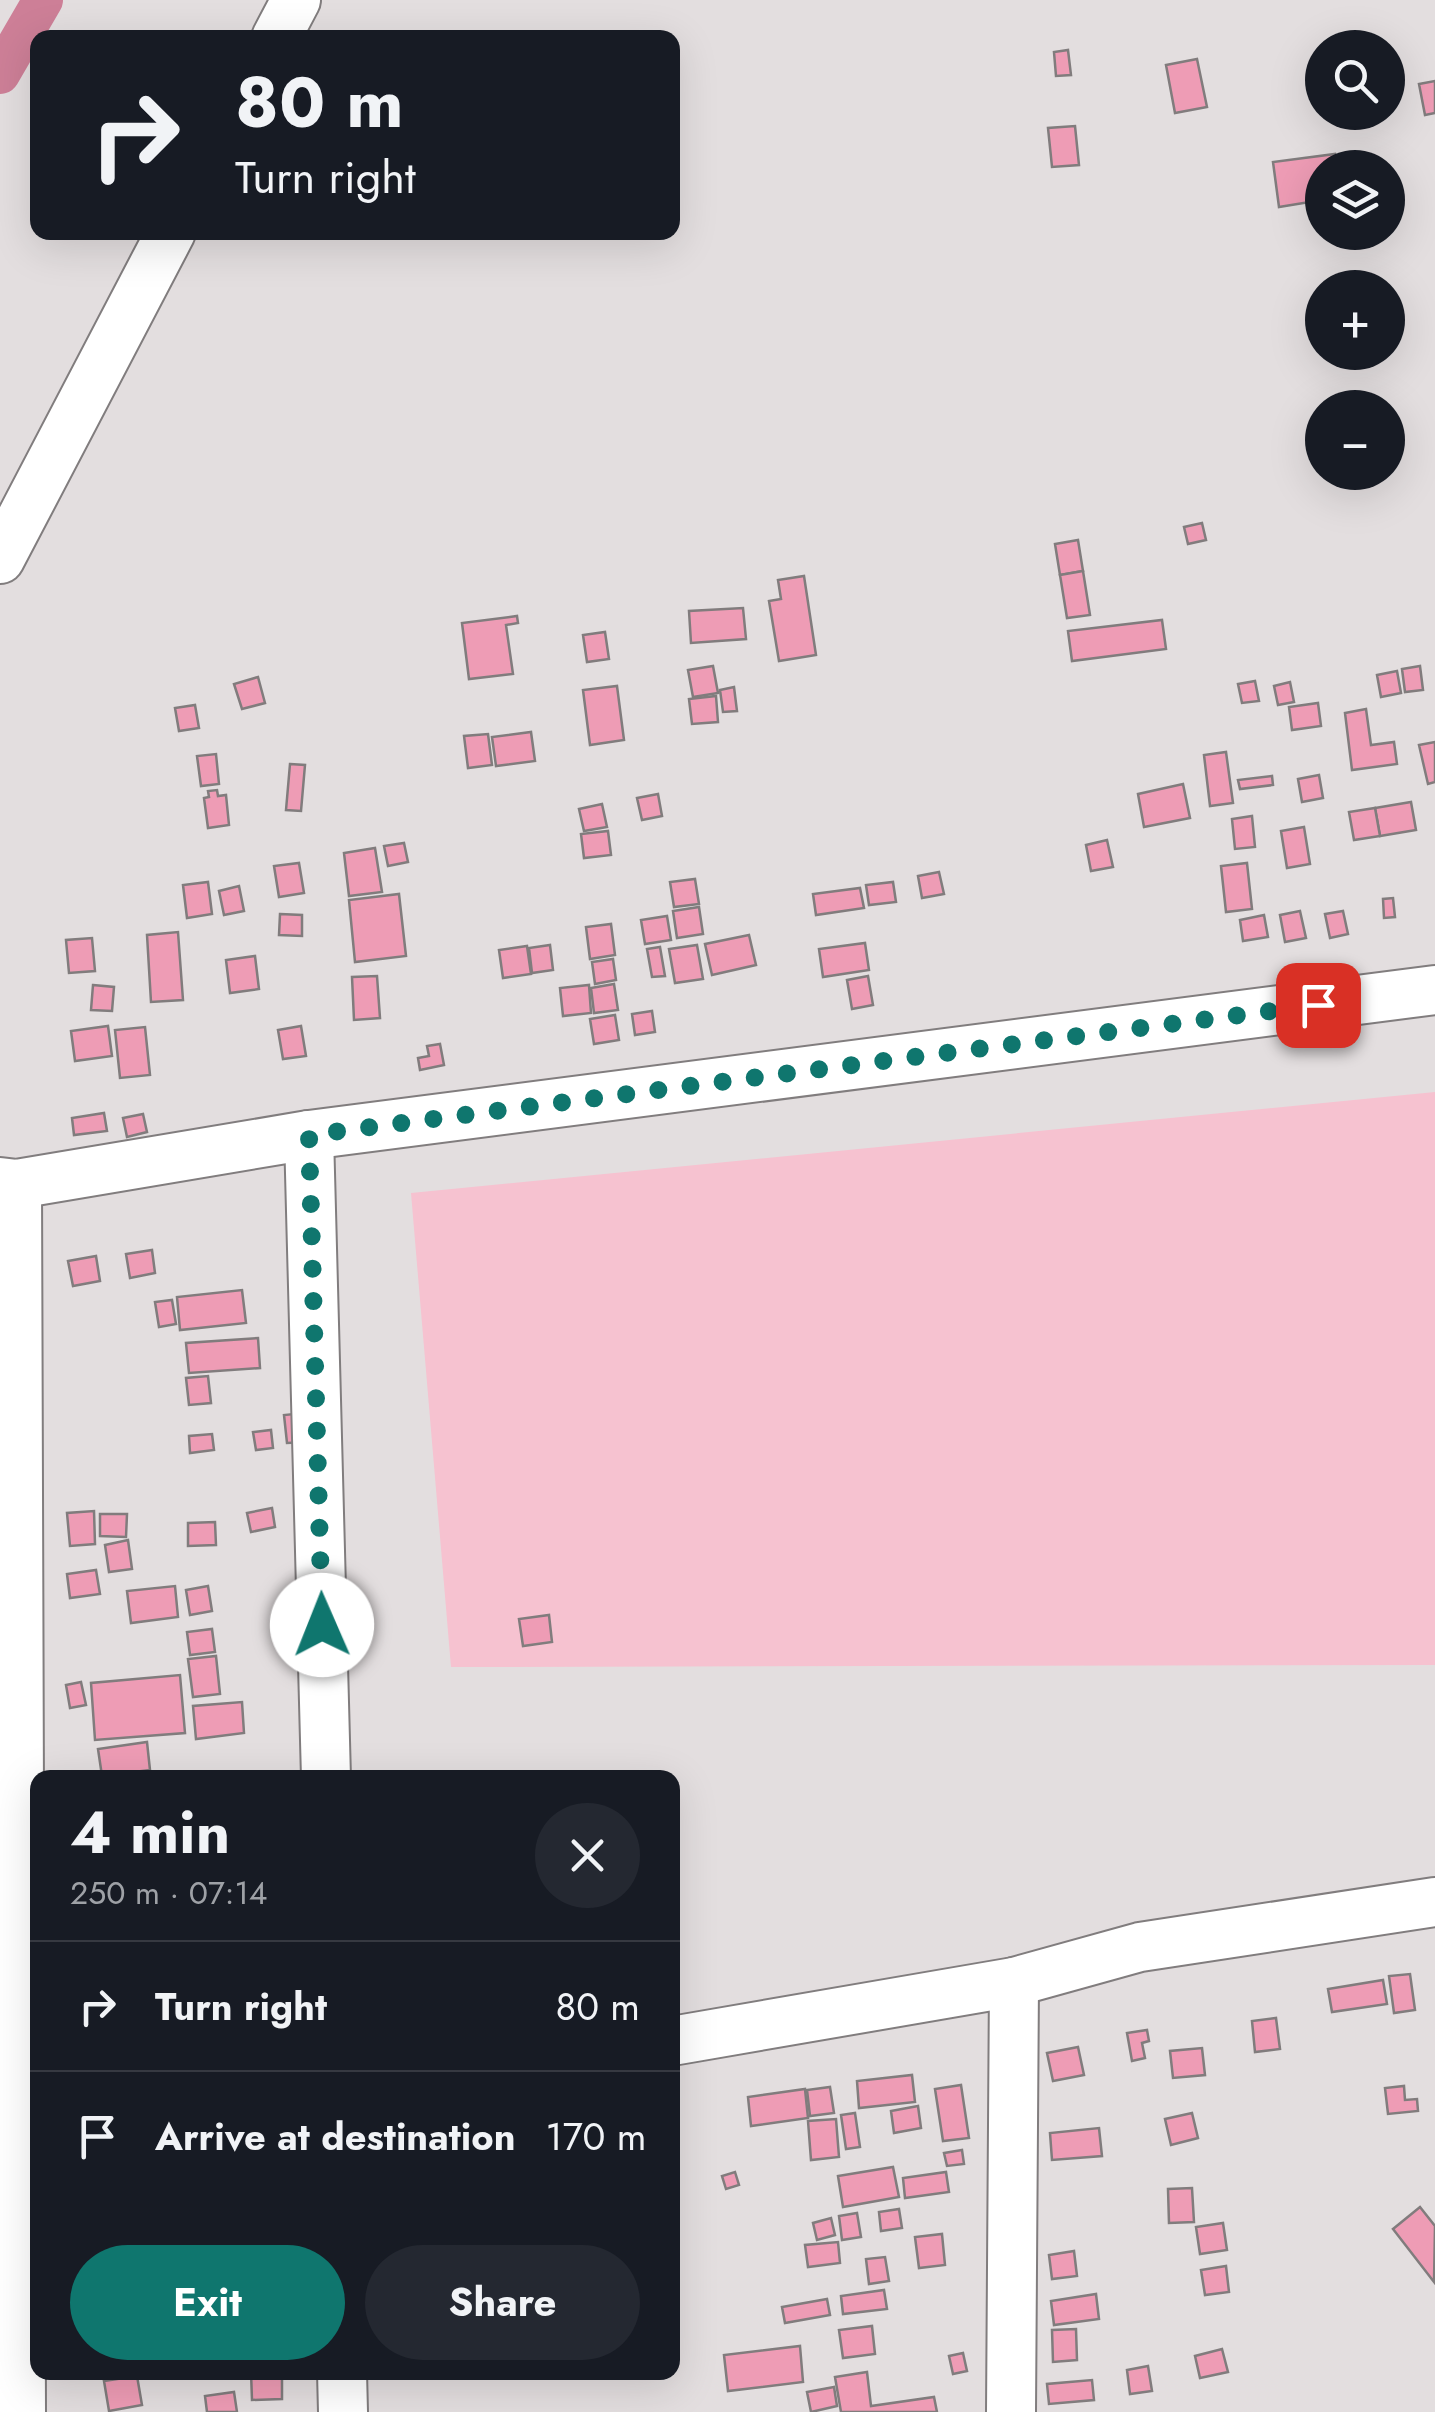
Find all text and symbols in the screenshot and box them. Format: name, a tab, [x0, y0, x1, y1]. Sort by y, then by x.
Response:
map controls	[1305, 30, 1405, 490]
button: search	[1305, 30, 1405, 130]
text: 80 m	[235, 52, 404, 153]
icon: right	[70, 70, 200, 200]
text: Turn right	[235, 145, 416, 210]
button: layers	[1305, 150, 1405, 250]
button: +	[1305, 270, 1405, 370]
button: −	[1305, 390, 1405, 490]
pin	[1276, 963, 1361, 1048]
icon: arrive	[1291, 978, 1346, 1033]
position arrow	[270, 1573, 374, 1677]
text: 4 min	[70, 1789, 230, 1876]
button: close	[535, 1803, 640, 1908]
text: 250 m · 07:14	[70, 1870, 267, 1916]
icon: right	[70, 1979, 125, 2034]
text: Turn right	[155, 1979, 327, 2034]
text: 80 m	[555, 1979, 640, 2034]
icon: arrive	[70, 2109, 125, 2164]
text: Arrive at destination	[155, 2109, 516, 2164]
text: 170 m	[546, 2109, 646, 2164]
button: Exit	[70, 2245, 345, 2360]
button: Share	[365, 2245, 640, 2360]

